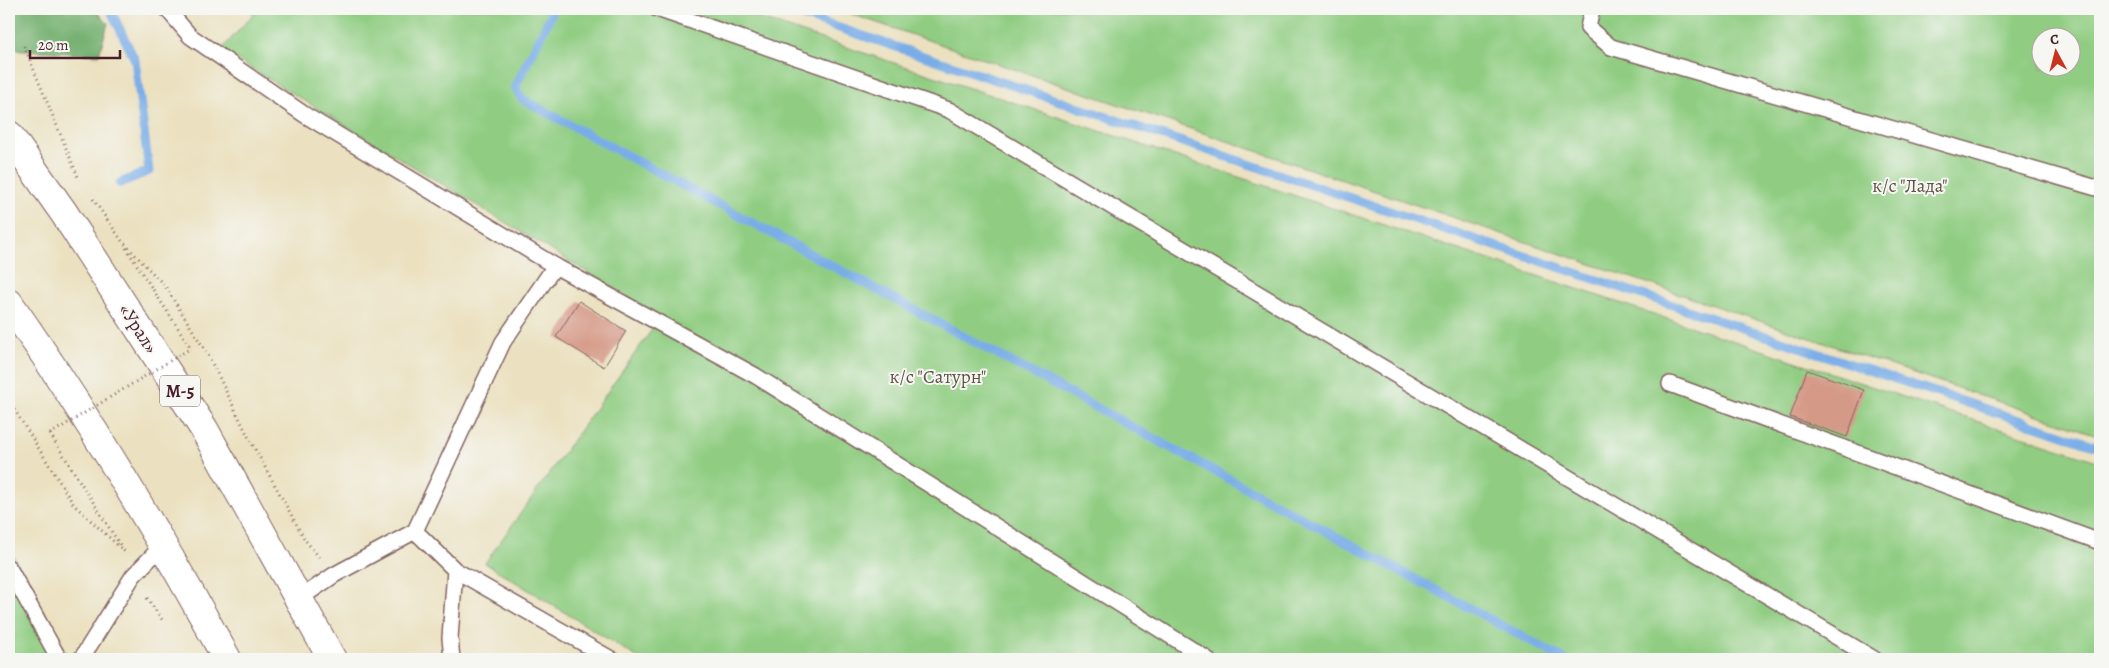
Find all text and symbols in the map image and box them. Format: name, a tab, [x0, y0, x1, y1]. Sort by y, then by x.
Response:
scale bar	[30, 28, 120, 60]
north arrow	[2032, 28, 2082, 78]
text: С	[2049, 30, 2060, 50]
text: 20 m	[38, 35, 69, 55]
park label: к/с "Лада"	[1872, 173, 1948, 199]
street label: «Урал»	[112, 299, 164, 359]
park label: к/с "Сатурн"	[890, 364, 986, 390]
road number: М-5	[160, 376, 200, 406]

